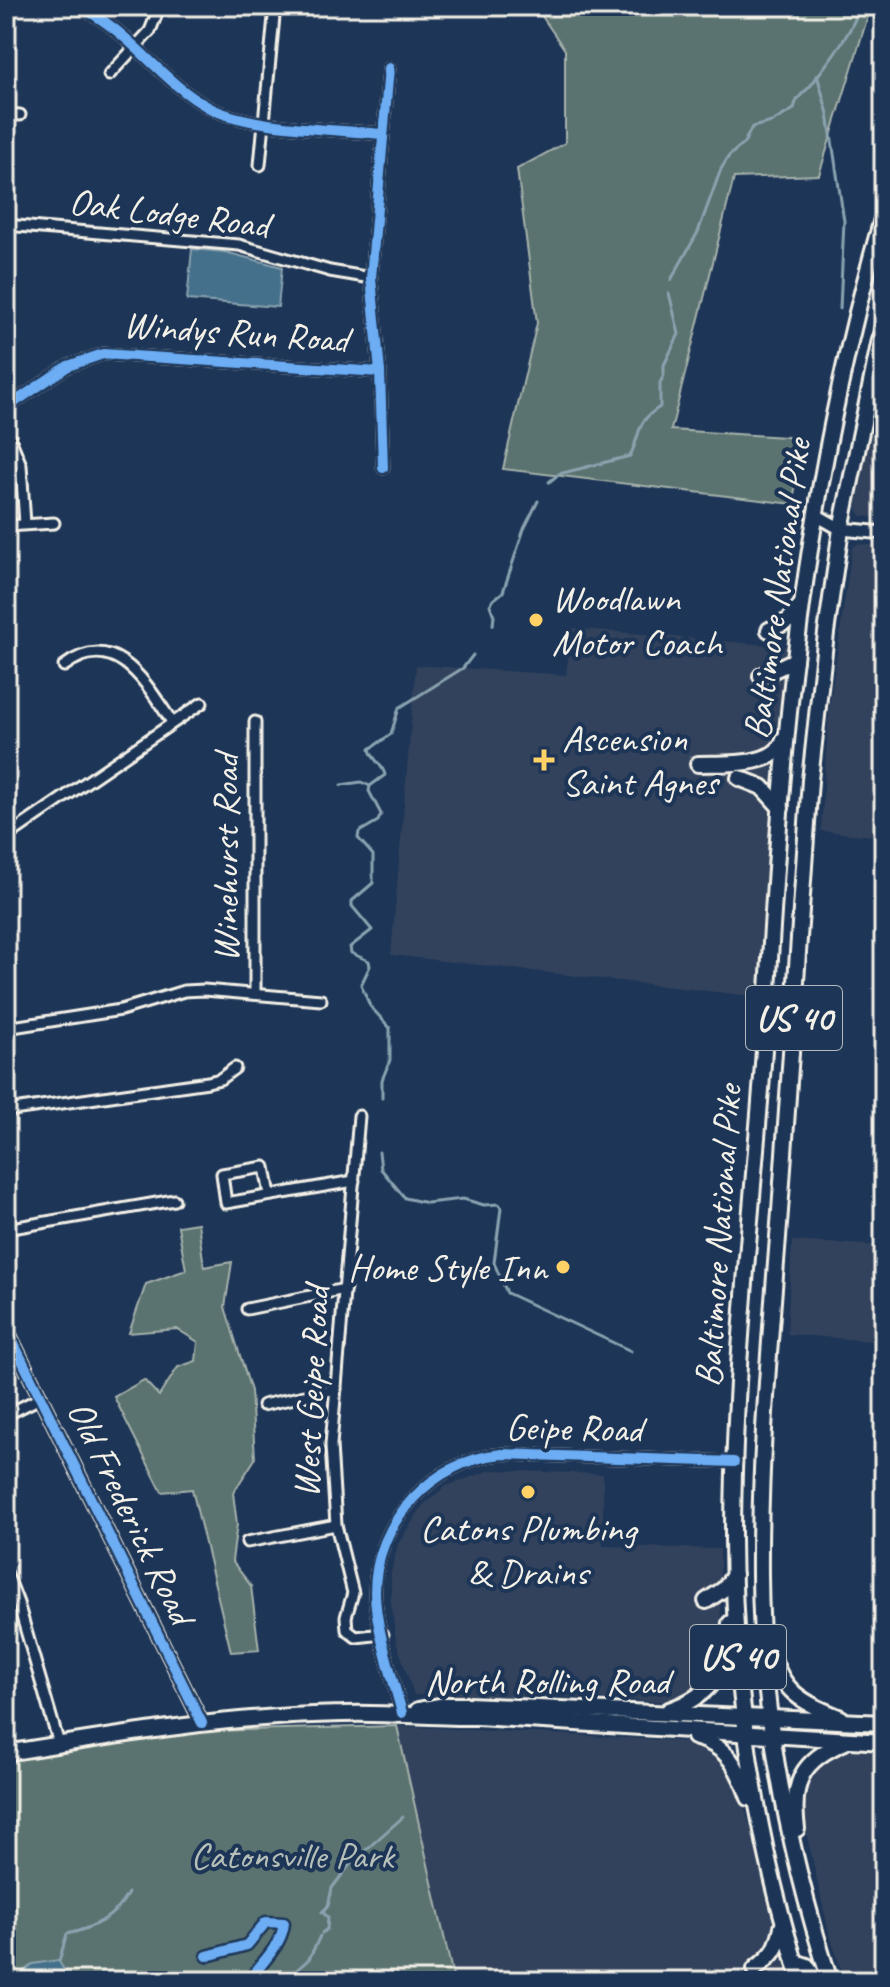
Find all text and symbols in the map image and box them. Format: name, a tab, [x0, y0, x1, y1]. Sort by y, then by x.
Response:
street label: Oak Lodge Road	[67, 177, 277, 249]
street label: Windys Run Road	[122, 301, 355, 364]
street label: Baltimore National Pike	[733, 433, 822, 742]
place label: Woodlawn Motor Coach	[552, 575, 724, 666]
marker: Woodlawn Motor Coach	[527, 611, 545, 629]
place label: Ascension Saint Agnes	[562, 715, 721, 806]
street label: Winehurst Road	[202, 749, 249, 962]
marker: Ascension Saint Agnes	[533, 749, 555, 771]
road number: US 40	[746, 986, 842, 1050]
street label: Baltimore National Pike	[684, 1081, 752, 1388]
place label: Home Style Inn	[348, 1244, 549, 1291]
marker: Home Style Inn	[554, 1258, 572, 1276]
street label: West Geipe Road	[282, 1279, 340, 1499]
street label: Old Frederick Road	[57, 1393, 208, 1637]
street label: Geipe Road	[505, 1403, 649, 1453]
marker: Catons Plumbing & Drains	[519, 1483, 537, 1501]
place label: Catons Plumbing & Drains	[420, 1505, 638, 1596]
road number: US 40	[690, 1625, 786, 1689]
street label: North Rolling Road	[425, 1658, 675, 1705]
park label: Catonsville Park	[190, 1832, 396, 1879]

